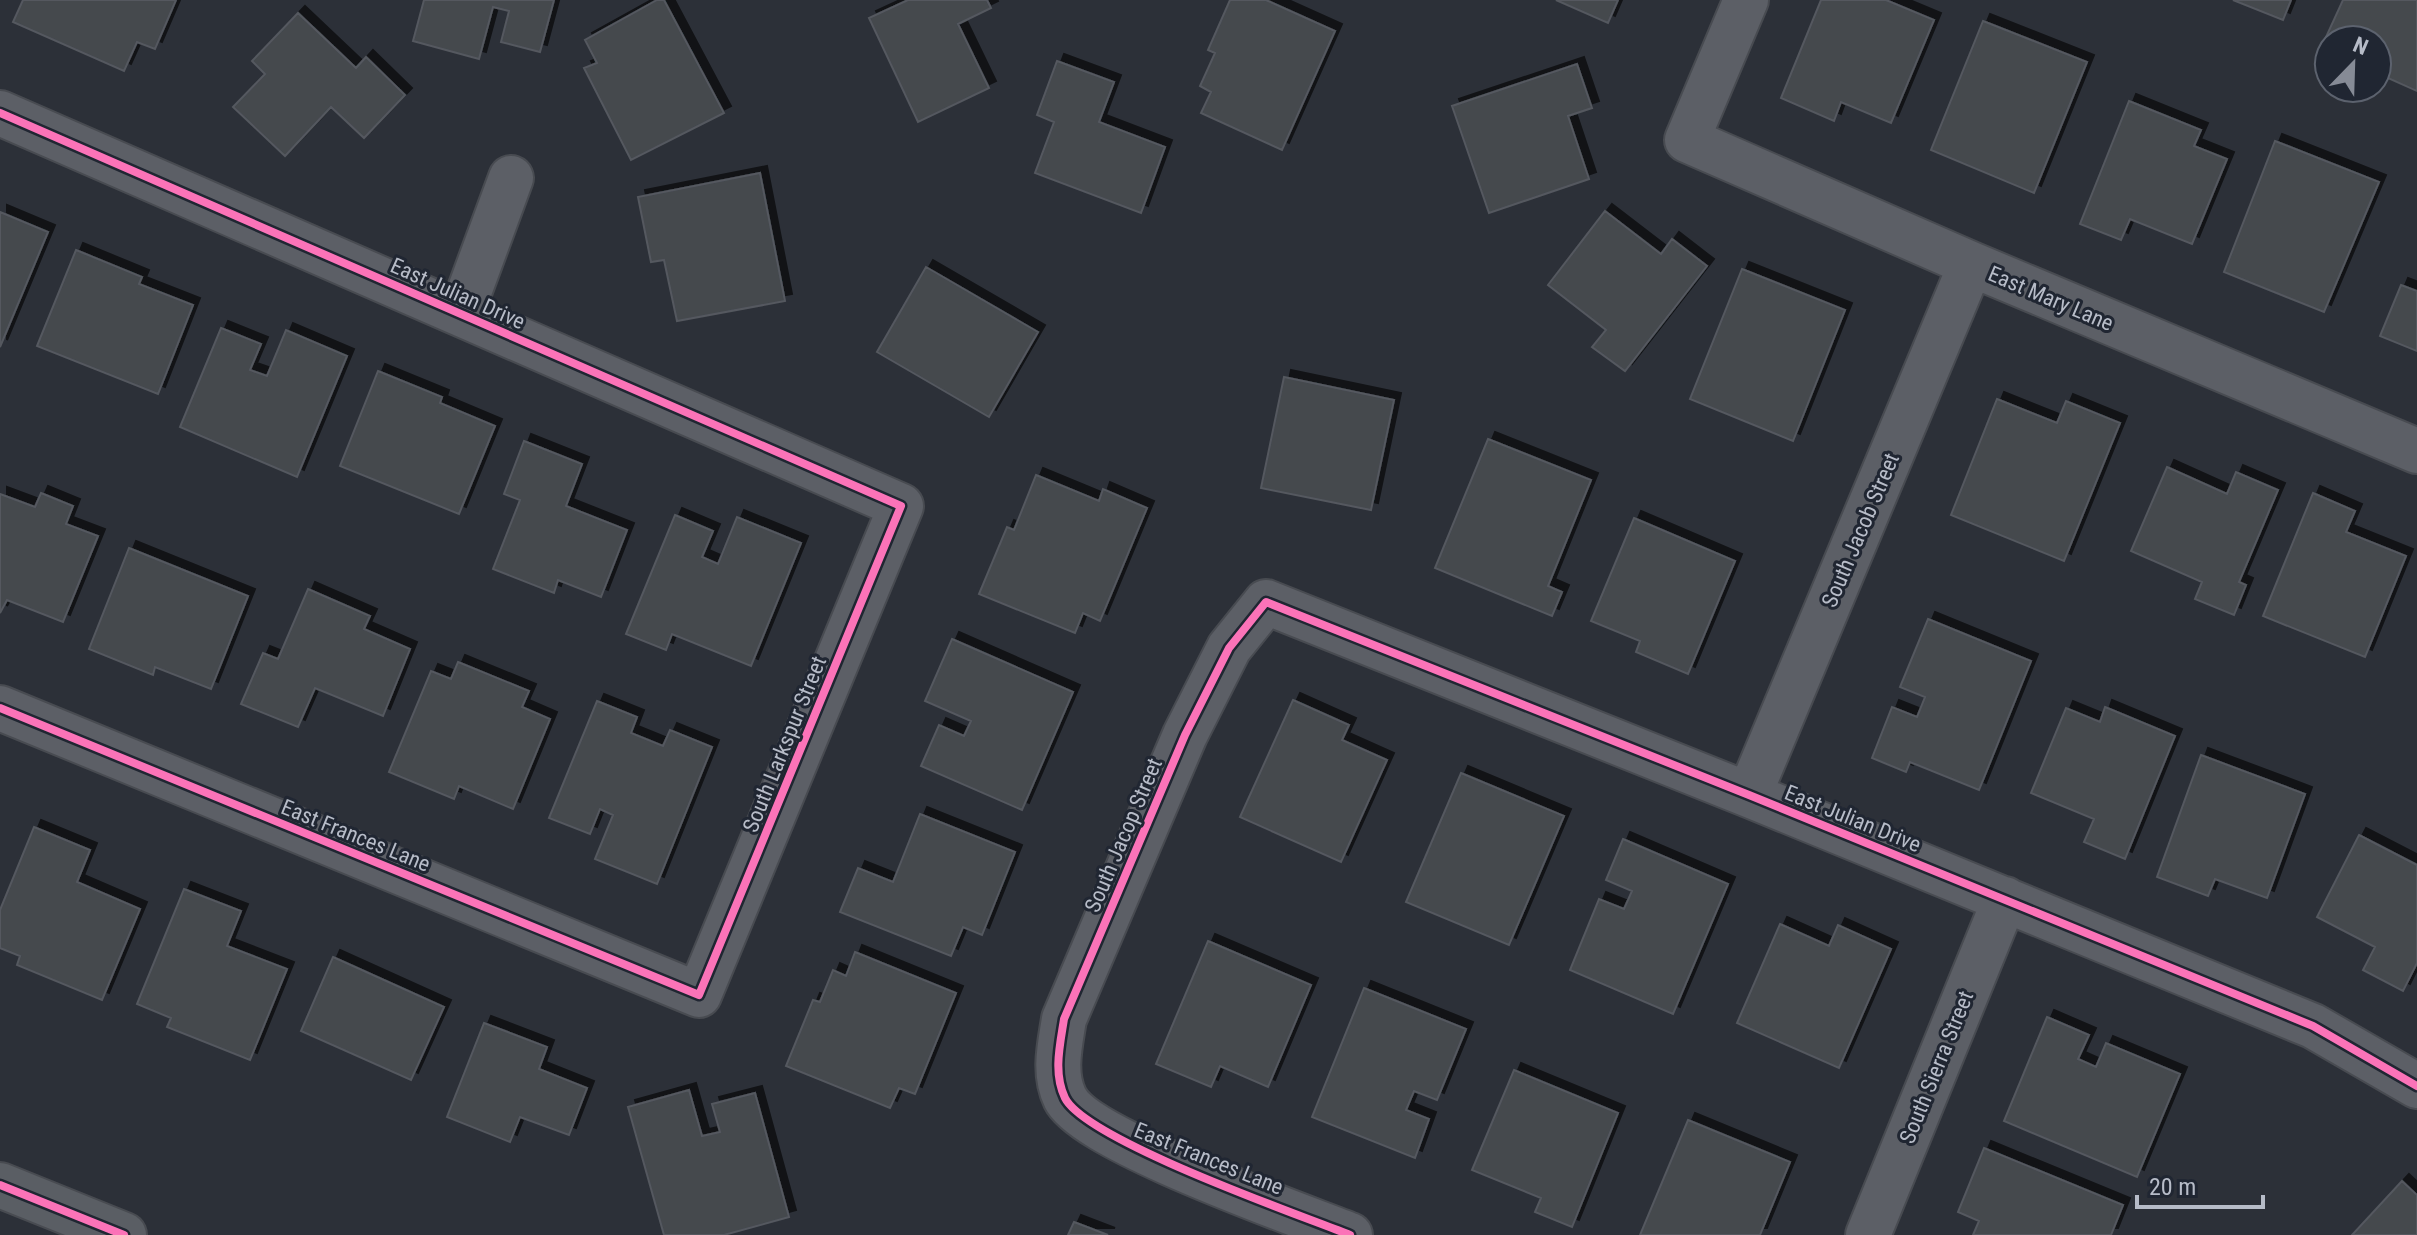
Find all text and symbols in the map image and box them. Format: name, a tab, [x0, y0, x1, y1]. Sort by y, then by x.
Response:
north arrow	[2313, 24, 2393, 104]
text: N	[2350, 32, 2372, 60]
street label: East Julian Drive	[387, 253, 529, 334]
street label: East Mary Lane	[1985, 261, 2117, 336]
street label: South Jacob Street	[1817, 449, 1904, 611]
street label: South Larkspur Street	[738, 652, 831, 836]
street label: South Jacop Street	[1080, 754, 1167, 916]
street label: East Julian Drive	[1781, 780, 1925, 857]
street label: East Frances Lane	[278, 794, 434, 877]
street label: South Sierra Street	[1895, 987, 1978, 1147]
street label: East Frances Lane	[1131, 1117, 1287, 1200]
scale bar	[2137, 1159, 2263, 1209]
text: 20 m	[2149, 1173, 2196, 1201]

